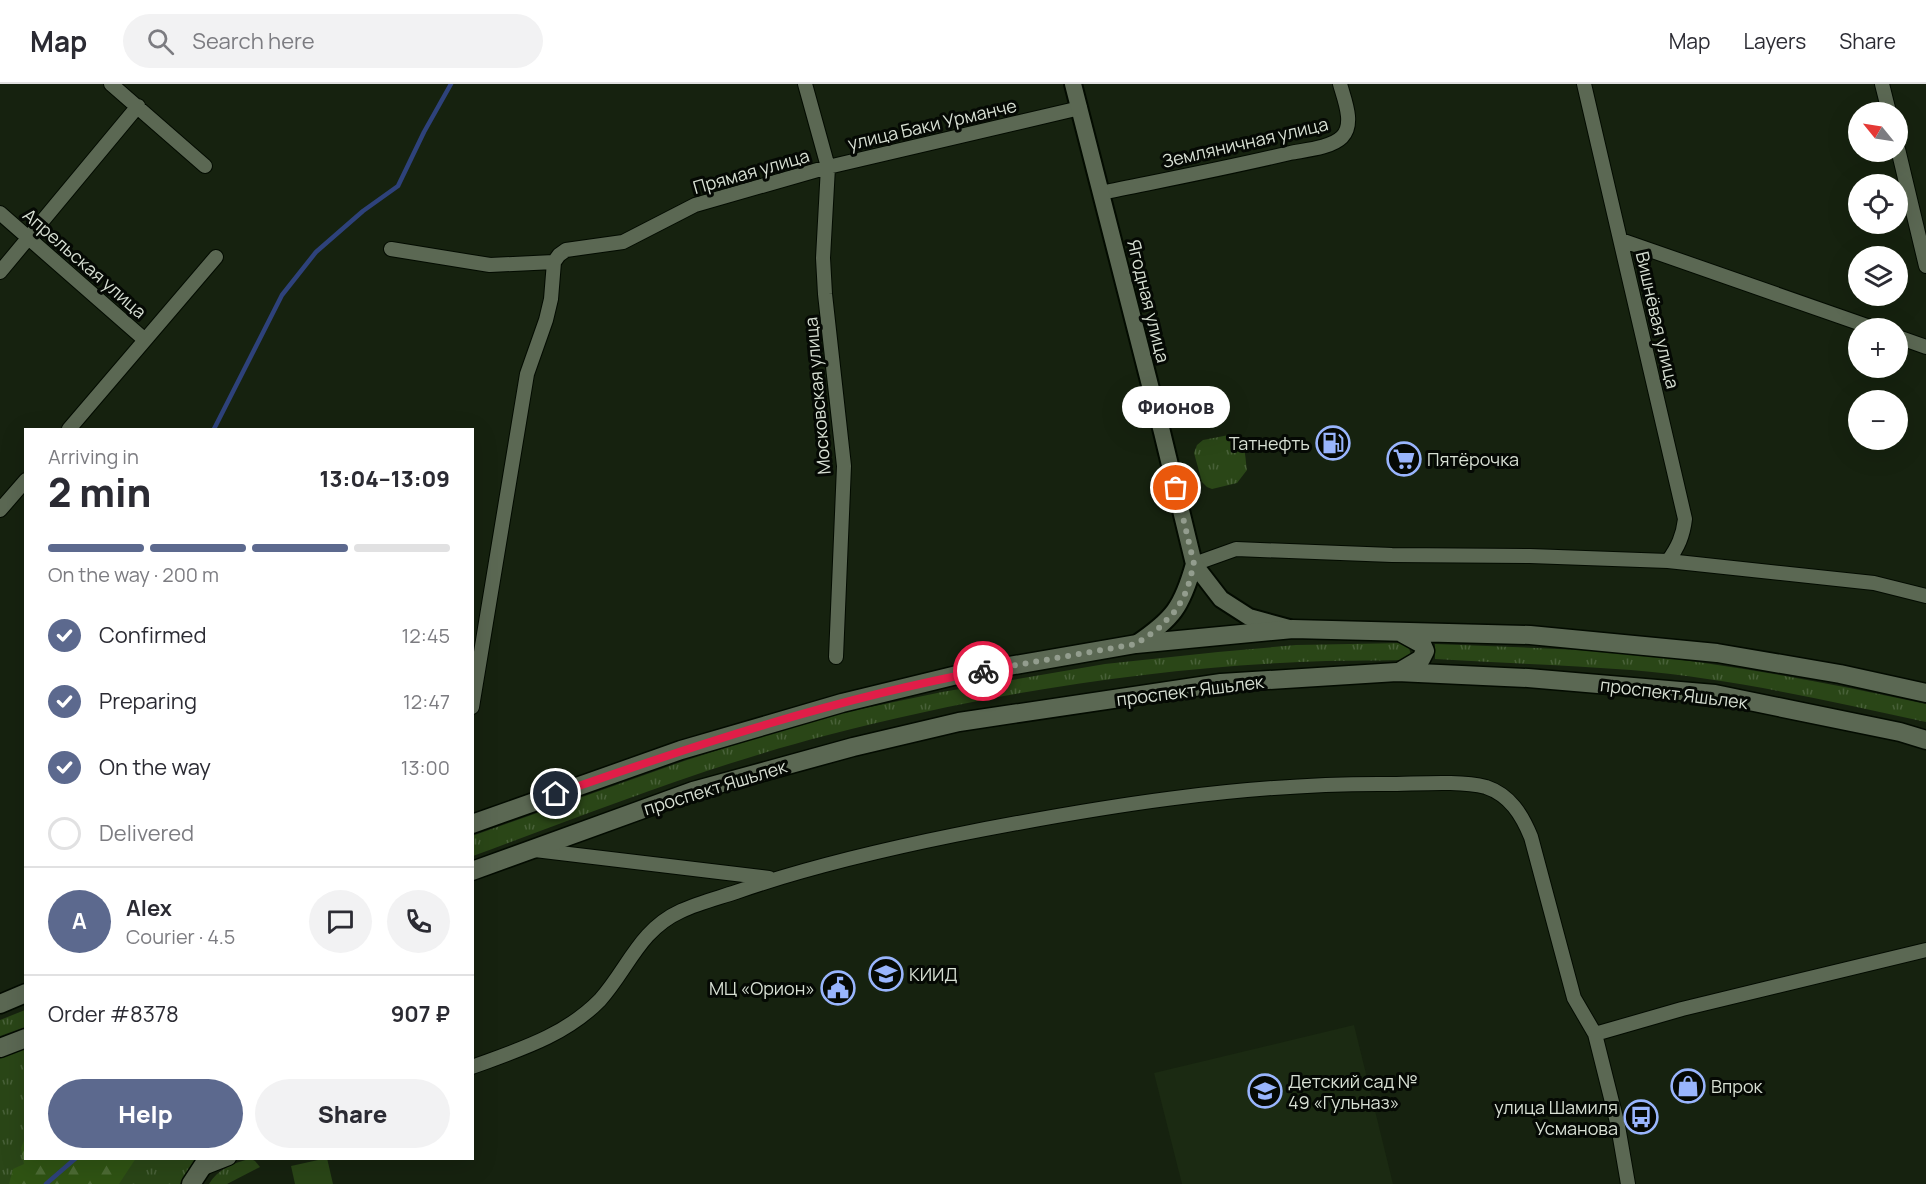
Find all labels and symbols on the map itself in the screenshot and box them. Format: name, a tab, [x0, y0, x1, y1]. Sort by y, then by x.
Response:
street label: улица Баки Урманче	[845, 93, 1019, 155]
north arrow	[1848, 102, 1908, 162]
street label: Земляничная улица	[1160, 111, 1330, 173]
street label: Прямая улица	[690, 143, 812, 199]
street label: Апрельская улица	[18, 203, 152, 323]
street label: Ягодная улица	[1122, 237, 1176, 365]
street label: Вишнёвая улица	[1631, 249, 1685, 391]
street label: Московская улица	[798, 316, 836, 476]
callout: Фионов	[1122, 386, 1230, 428]
fuel station icon: Татнефть	[1315, 425, 1351, 461]
place label: Татнефть	[1229, 431, 1310, 455]
supermarket icon: Пятёрочка	[1386, 441, 1422, 477]
place label: Пятёрочка	[1427, 447, 1519, 471]
pin	[1150, 462, 1201, 513]
courier	[953, 641, 1013, 701]
street label: проспект Яшьлек	[1115, 669, 1266, 711]
street label: проспект Яшьлек	[1599, 672, 1750, 714]
street label: проспект Яшьлек	[641, 754, 790, 820]
pin	[530, 768, 581, 819]
school or university icon: КИИД	[868, 956, 904, 992]
place label: КИИД	[909, 962, 958, 986]
public building icon: МЦ «Орион»	[820, 970, 856, 1006]
place label: МЦ «Орион»	[709, 976, 815, 1000]
shop icon: Впрок	[1670, 1068, 1706, 1104]
place label: Детский сад № 49 «Гульназ»	[1288, 1069, 1418, 1114]
school or university icon: Детский сад № 49 «Гульназ»	[1247, 1073, 1283, 1109]
place label: Впрок	[1711, 1074, 1764, 1098]
place label: улица Шамиля Усманова	[1494, 1095, 1618, 1140]
bus stop icon: улица Шамиля Усманова	[1623, 1099, 1659, 1135]

